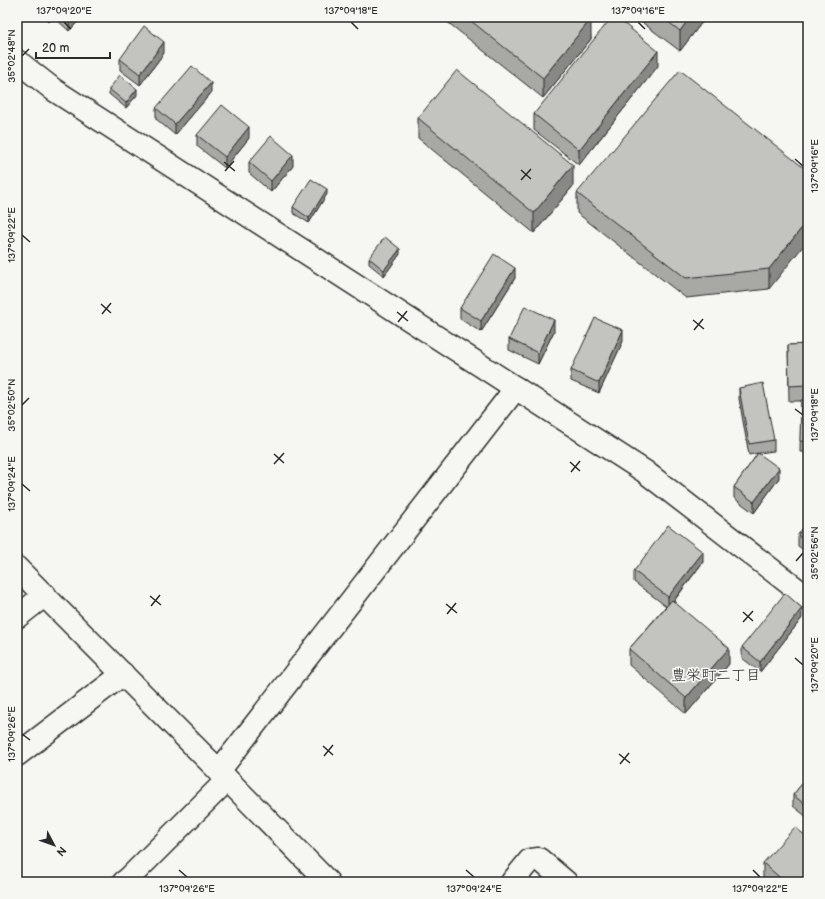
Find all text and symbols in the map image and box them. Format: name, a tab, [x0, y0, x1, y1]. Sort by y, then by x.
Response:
text: 137°09'20"E	[36, 5, 92, 17]
text: 137°09'18"E	[324, 5, 378, 17]
text: 137°09'16"E	[611, 5, 665, 17]
text: 35°02'48"N	[6, 29, 18, 83]
scale bar	[36, 34, 110, 60]
text: 20 m	[42, 41, 69, 56]
text: 137°09'16"E	[809, 139, 821, 193]
text: 137°09'22"E	[6, 207, 18, 263]
text: 35°02'50"N	[6, 378, 18, 432]
text: 137°09'18"E	[809, 388, 821, 442]
text: 137°09'24"E	[6, 456, 18, 512]
text: 35°02'56"N	[809, 526, 821, 580]
text: 137°09'20"E	[809, 637, 821, 693]
district label: 豊栄町二丁目	[671, 666, 761, 685]
text: 137°09'26"E	[6, 706, 18, 762]
north arrow	[34, 825, 74, 865]
text: N	[54, 844, 69, 859]
text: 137°09'26"E	[159, 883, 215, 895]
text: 137°09'24"E	[446, 883, 502, 895]
text: 137°09'22"E	[732, 883, 788, 895]

